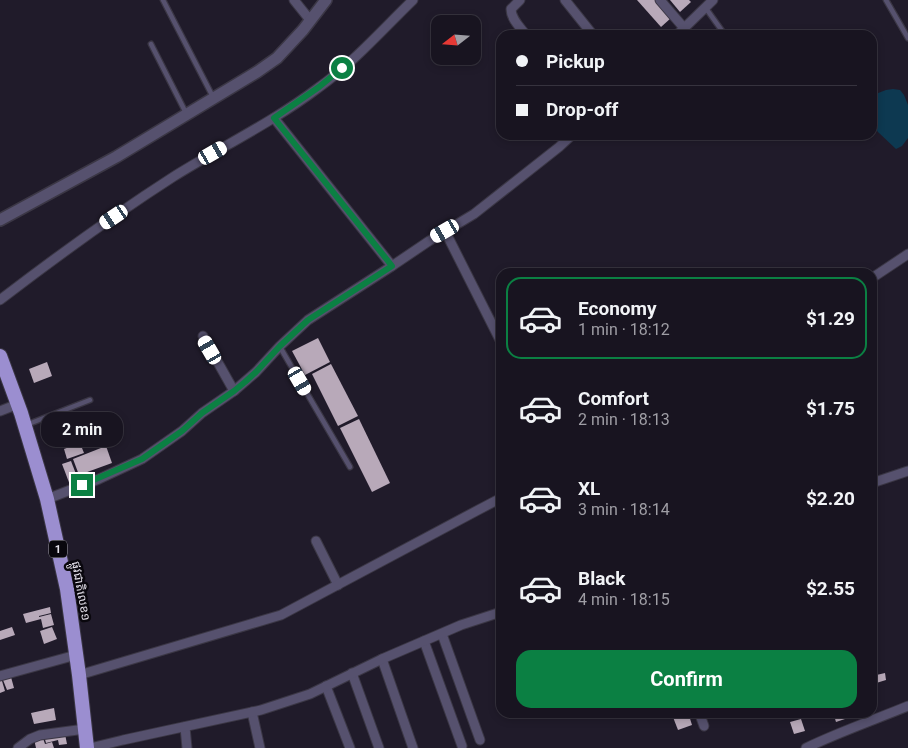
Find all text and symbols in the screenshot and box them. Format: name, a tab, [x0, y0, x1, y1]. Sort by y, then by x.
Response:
north arrow	[431, 15, 481, 65]
map controls	[431, 15, 481, 65]
text: Pickup	[546, 50, 605, 73]
route start	[331, 57, 353, 79]
text: Drop-off	[546, 98, 618, 121]
car	[196, 139, 229, 167]
car	[97, 202, 130, 232]
car	[428, 217, 461, 245]
icon: car	[518, 296, 563, 341]
text: Economy	[578, 297, 657, 320]
text: $1.29	[806, 307, 855, 330]
text: 1 min · 18:12	[578, 320, 670, 339]
car	[196, 333, 223, 367]
car	[286, 364, 313, 398]
icon: car	[518, 386, 563, 431]
text: Comfort	[578, 387, 649, 410]
text: $1.75	[806, 397, 855, 420]
text: 2 min · 18:13	[578, 410, 670, 429]
callout: 2 min	[41, 412, 123, 448]
text: 2 min	[62, 420, 102, 439]
route end	[71, 474, 93, 496]
icon: car	[518, 476, 563, 521]
text: XL	[578, 477, 600, 500]
text: $2.20	[806, 487, 855, 510]
text: 3 min · 18:14	[578, 500, 670, 519]
road number: 1	[49, 540, 67, 558]
street label: ផ្លូវជាតិលេខ១	[65, 560, 93, 622]
icon: car	[518, 566, 563, 611]
text: Black	[578, 567, 625, 590]
text: $2.55	[806, 577, 855, 600]
text: 4 min · 18:15	[578, 590, 670, 609]
button: Confirm	[516, 650, 857, 708]

